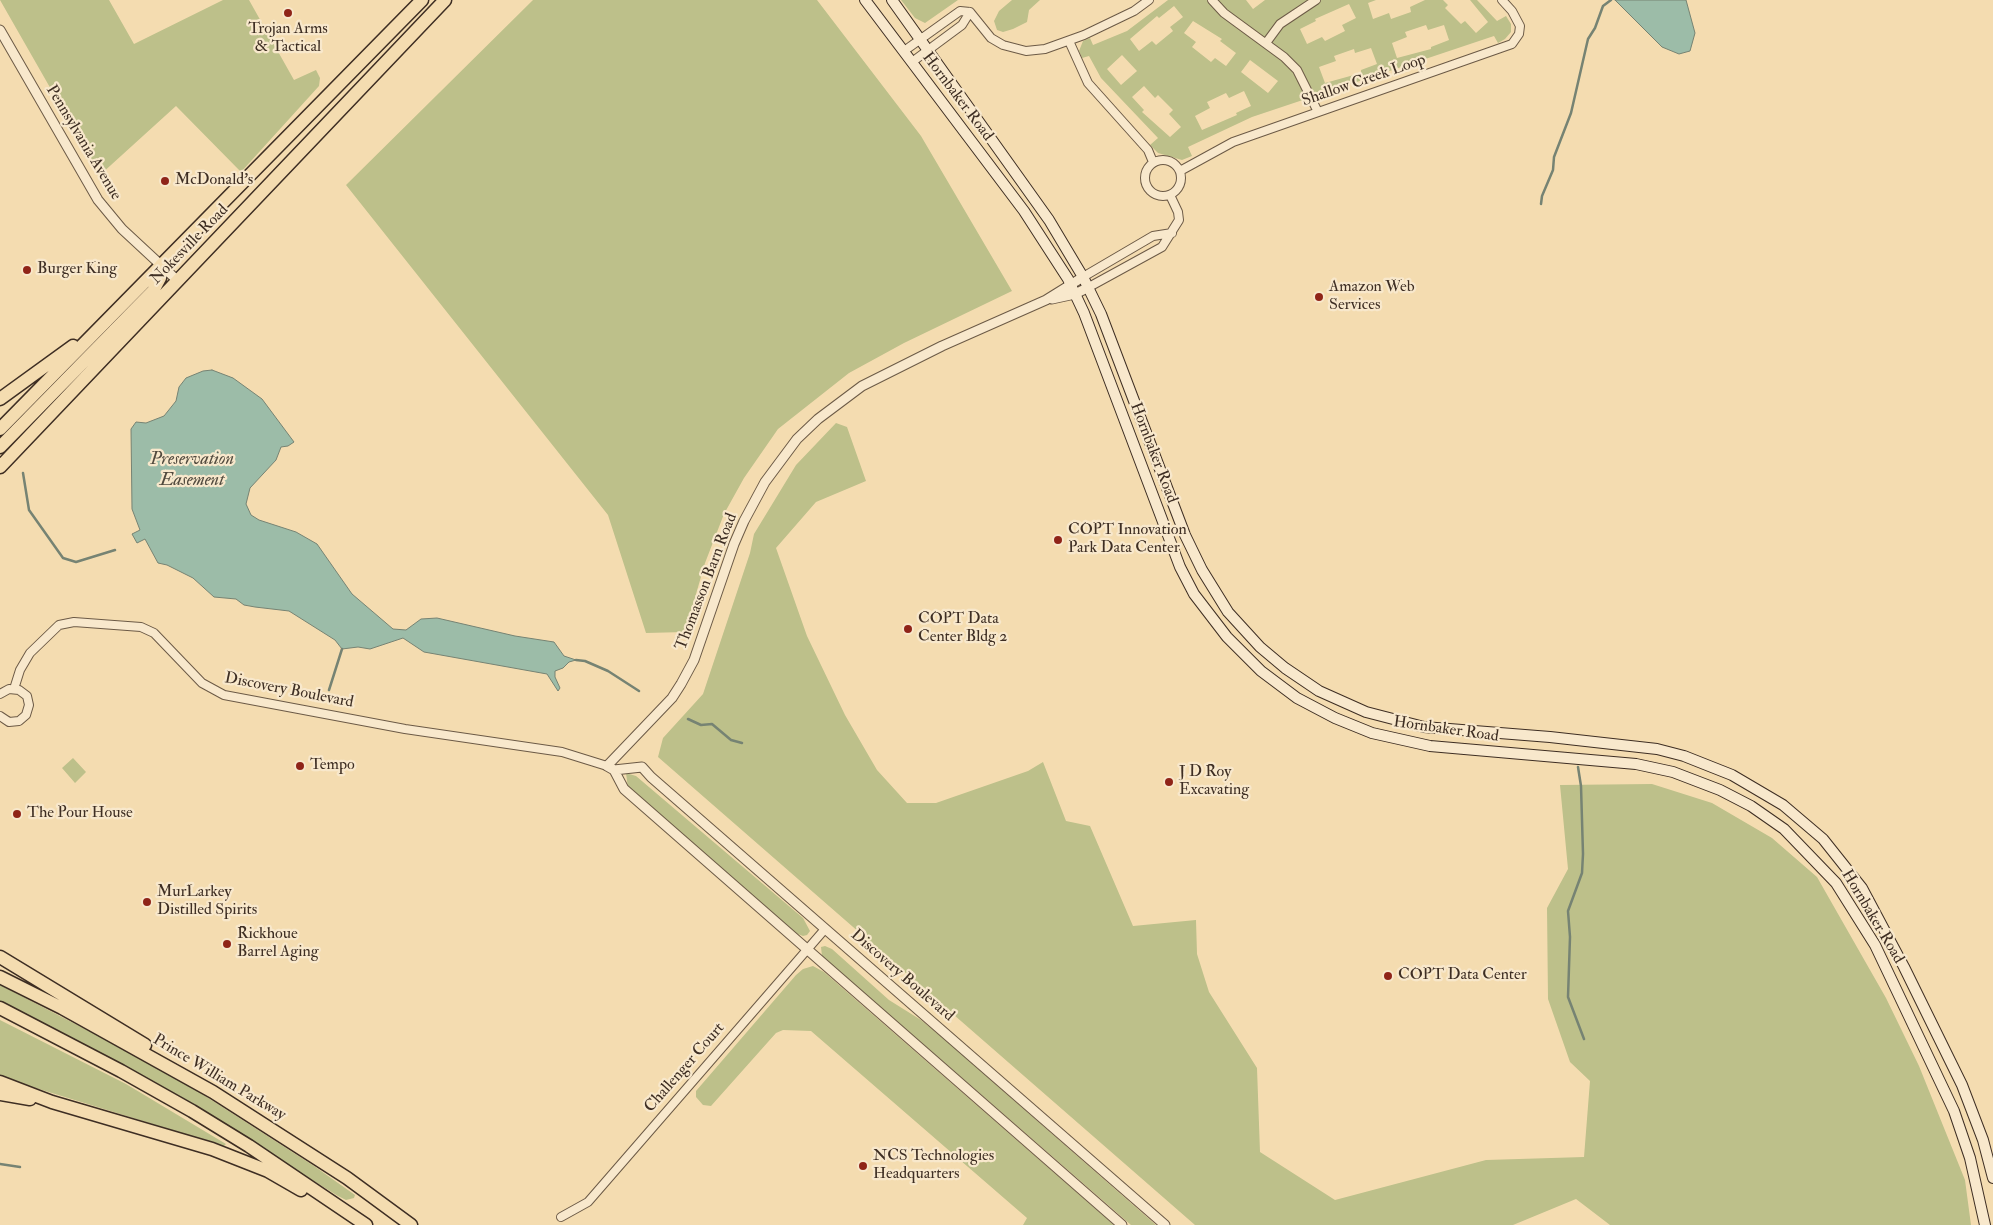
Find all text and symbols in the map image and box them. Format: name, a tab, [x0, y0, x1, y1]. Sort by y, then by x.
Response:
marker: Trojan Arms & Tactical	[282, 7, 294, 19]
place label: Trojan Arms & Tactical	[248, 20, 328, 58]
street label: Hornbaker Road	[917, 49, 997, 145]
street label: Shallow Creek Loop	[1299, 51, 1429, 111]
street label: Pennsylvania Avenue	[41, 82, 125, 204]
place label: McDonald's	[175, 171, 253, 191]
marker: McDonald's	[159, 175, 171, 187]
street label: Nokesville Road	[147, 201, 233, 289]
place label: Burger King	[37, 260, 117, 280]
marker: Burger King	[21, 264, 33, 276]
place label: Amazon Web Services	[1329, 278, 1415, 316]
marker: Amazon Web Services	[1313, 291, 1325, 303]
street label: Hornbaker Road	[1125, 400, 1181, 506]
water label: Preservation Easement	[150, 449, 234, 492]
street label: Thomasson Barn Road	[672, 511, 742, 653]
place label: COPT Innovation Park Data Center	[1068, 521, 1187, 559]
marker: COPT Innovation Park Data Center	[1052, 534, 1064, 546]
place label: COPT Data Center Bldg 2	[918, 610, 1007, 648]
marker: COPT Data Center Bldg 2	[902, 623, 914, 635]
street label: Discovery Boulevard	[223, 669, 355, 713]
street label: Hornbaker Road	[1392, 713, 1500, 747]
place label: Tempo	[310, 756, 355, 776]
marker: Tempo	[294, 760, 306, 772]
place label: J D Roy Excavating	[1179, 763, 1249, 801]
marker: J D Roy Excavating	[1163, 776, 1175, 788]
place label: The Pour House	[27, 804, 133, 824]
marker: The Pour House	[11, 808, 23, 820]
street label: Hornbaker Road	[1836, 867, 1908, 967]
place label: MurLarkey Distilled Spirits	[157, 883, 257, 921]
marker: MurLarkey Distilled Spirits	[141, 896, 153, 908]
place label: Rickhoue Barrel Aging	[237, 925, 319, 963]
street label: Discovery Boulevard	[846, 926, 958, 1026]
marker: Rickhoue Barrel Aging	[221, 938, 233, 950]
place label: COPT Data Center	[1398, 966, 1527, 986]
marker: COPT Data Center	[1382, 970, 1394, 982]
street label: Challenger Court	[641, 1019, 729, 1117]
street label: Prince William Parkway	[149, 1031, 289, 1125]
place label: NCS Technologies Headquarters	[873, 1147, 994, 1185]
marker: NCS Technologies Headquarters	[857, 1160, 869, 1172]

